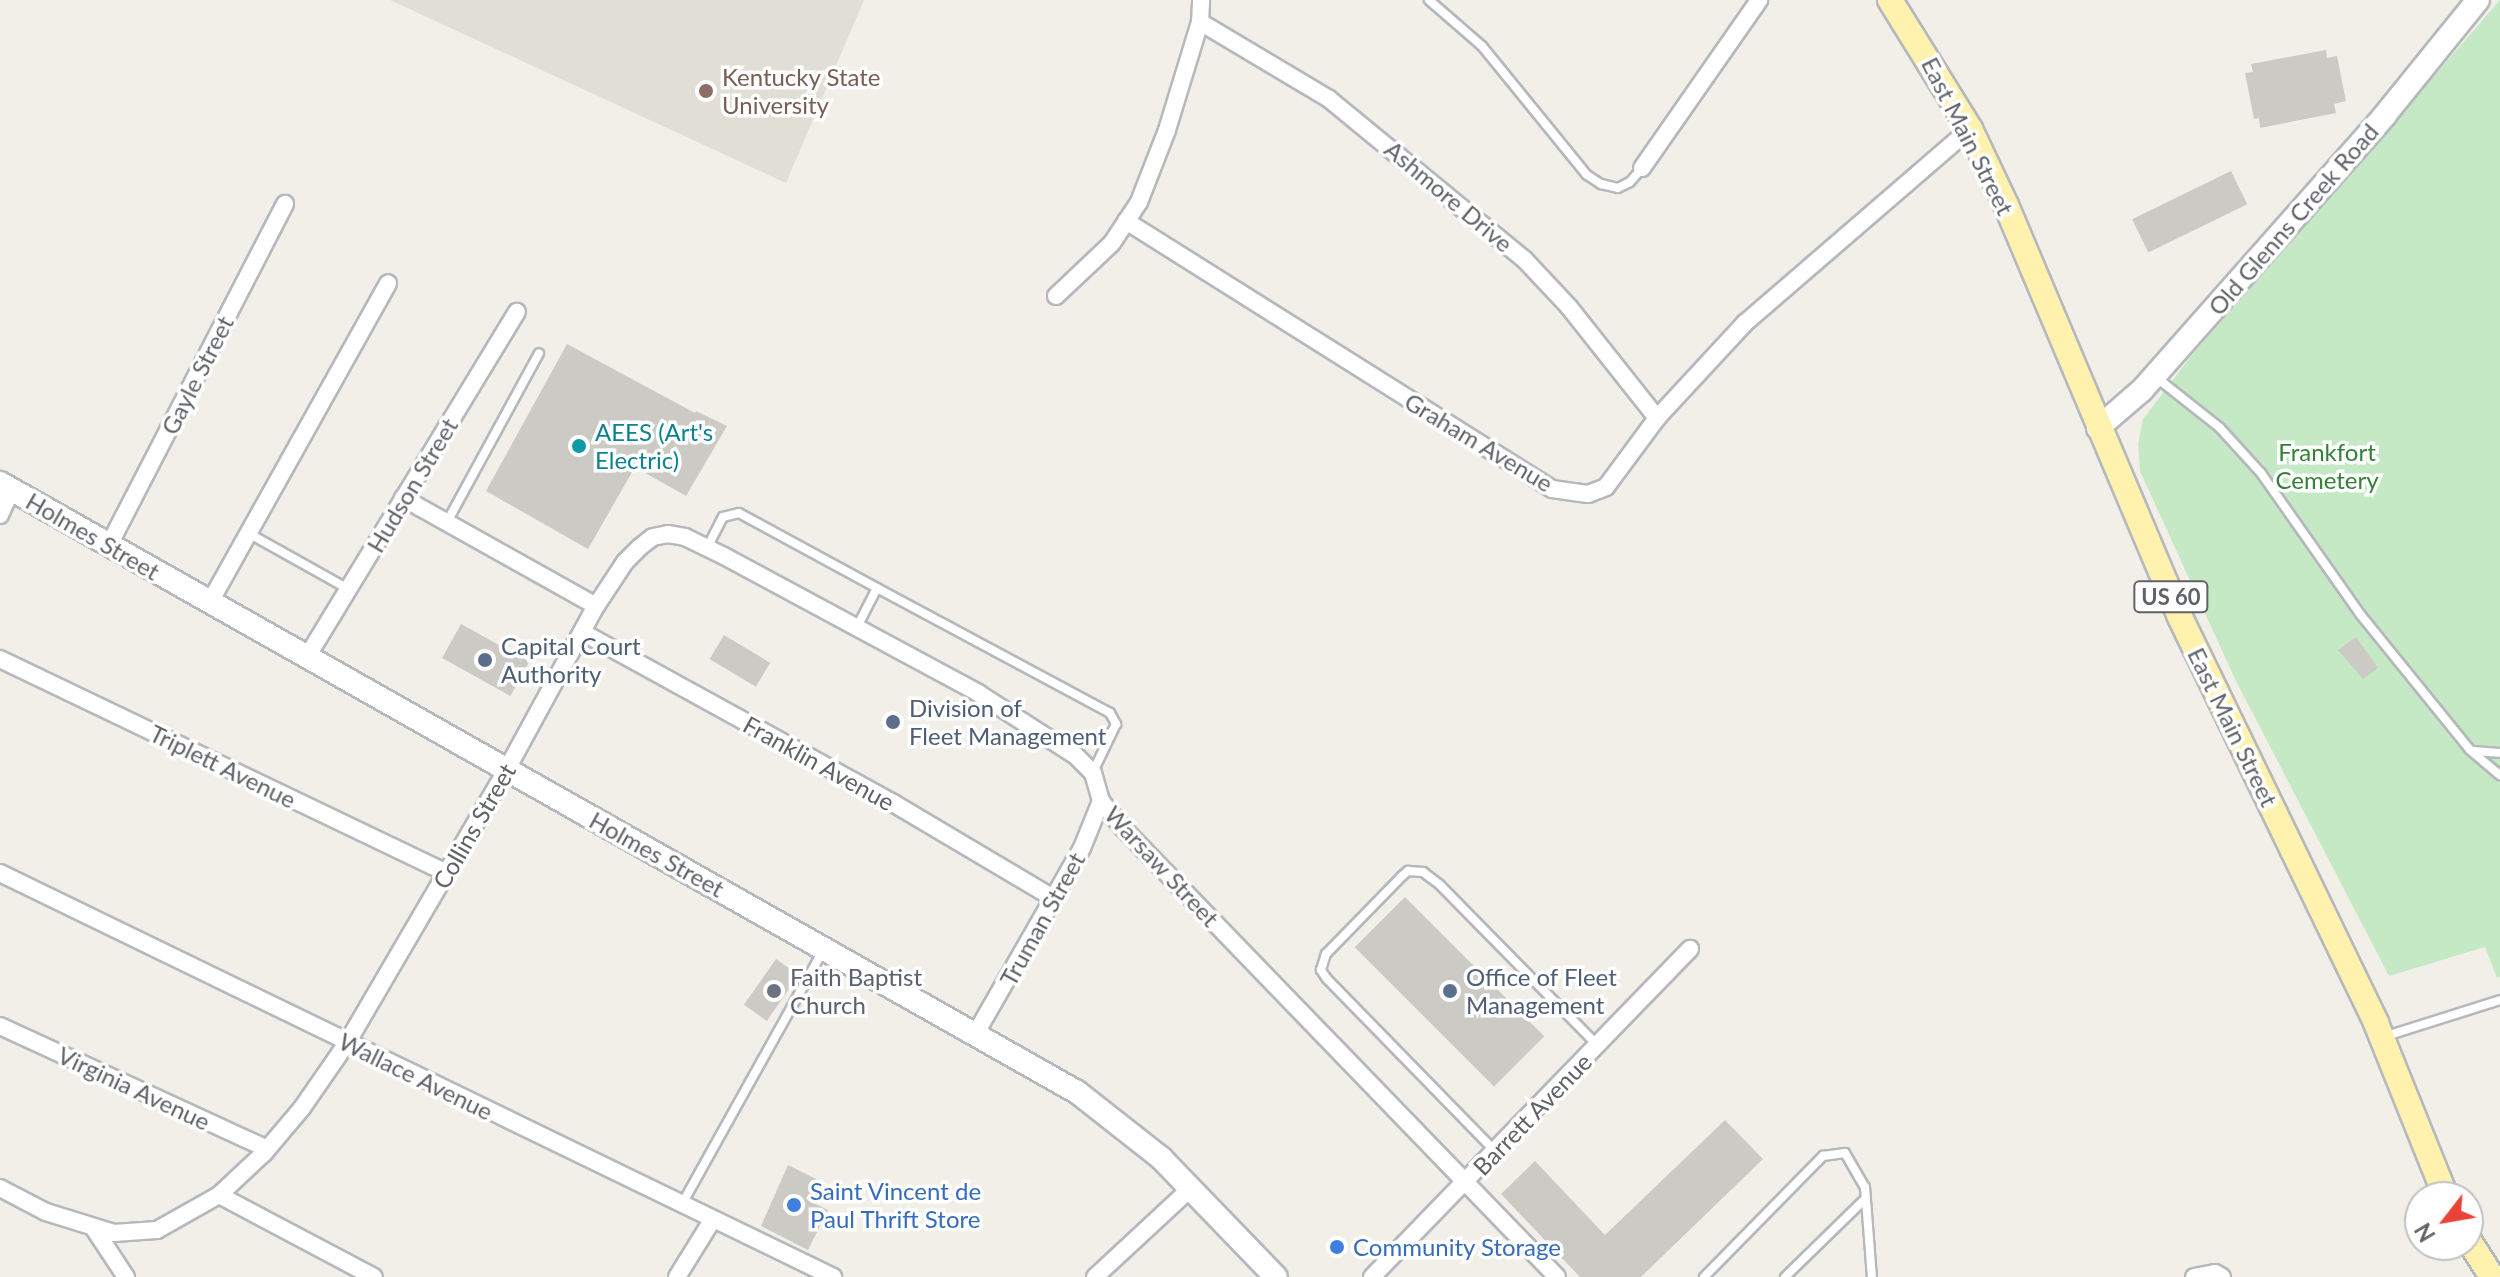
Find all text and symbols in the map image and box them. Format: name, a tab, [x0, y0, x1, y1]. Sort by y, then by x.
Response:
street label: East Main Street	[1916, 52, 2020, 220]
place label: Kentucky State University	[722, 63, 881, 119]
marker: Kentucky State University	[697, 82, 715, 100]
street label: Old Glenns Creek Road	[2202, 117, 2384, 321]
street label: Ashmore Drive	[1379, 134, 1519, 258]
street label: Gayle Street	[155, 311, 239, 439]
street label: Graham Avenue	[1399, 386, 1559, 498]
street label: Hudson Street	[361, 413, 463, 557]
place label: AEES (Art's Electric)	[595, 418, 713, 474]
marker: AEES (Art's Electric)	[570, 437, 588, 455]
park label: Frankfort Cemetery	[2275, 438, 2379, 494]
street label: Holmes Street	[21, 486, 165, 586]
road number: US 60	[2133, 579, 2209, 615]
place label: Capital Court Authority	[501, 632, 641, 688]
street label: East Main Street	[2182, 643, 2284, 811]
marker: Capital Court Authority	[476, 651, 494, 669]
place label: Division of Fleet Management	[909, 694, 1106, 750]
street label: Franklin Avenue	[738, 709, 900, 817]
marker: Division of Fleet Management	[884, 713, 902, 731]
street label: Triplett Avenue	[145, 718, 301, 814]
street label: Collins Street	[427, 758, 521, 894]
street label: Warsaw Street	[1099, 800, 1225, 932]
street label: Holmes Street	[585, 805, 729, 903]
street label: Truman Street	[994, 847, 1090, 991]
place label: Faith Baptist Church	[790, 963, 922, 1019]
place label: Office of Fleet Management	[1466, 963, 1617, 1019]
marker: Faith Baptist Church	[765, 982, 783, 1000]
marker: Office of Fleet Management	[1441, 982, 1459, 1000]
street label: Wallace Avenue	[334, 1026, 498, 1126]
street label: Virginia Avenue	[53, 1040, 215, 1136]
street label: Barrett Avenue	[1466, 1047, 1598, 1181]
place label: Saint Vincent de Paul Thrift Store	[810, 1177, 982, 1233]
north arrow	[2404, 1181, 2484, 1261]
marker: Saint Vincent de Paul Thrift Store	[785, 1196, 803, 1214]
text: N	[2409, 1218, 2441, 1247]
place label: Community Storage	[1353, 1233, 1562, 1261]
marker: Community Storage	[1328, 1238, 1346, 1256]

